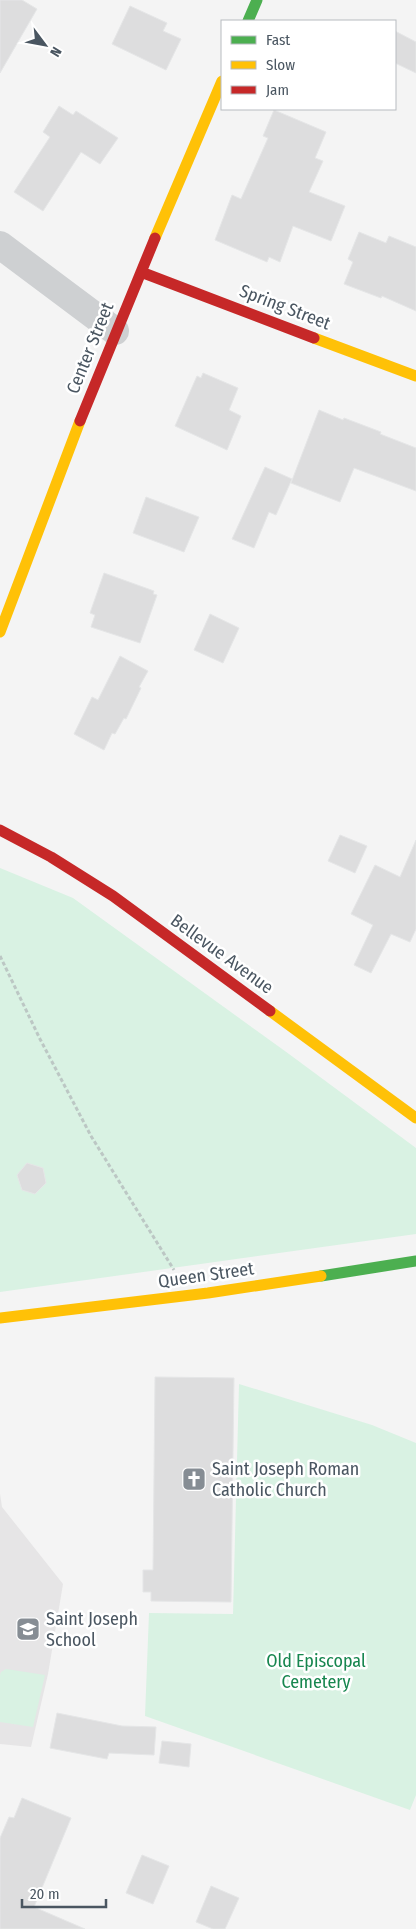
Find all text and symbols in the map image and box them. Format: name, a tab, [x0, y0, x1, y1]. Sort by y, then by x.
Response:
north arrow	[20, 20, 70, 70]
legend	[221, 20, 396, 110]
text: Fast	[266, 31, 290, 49]
text: N	[46, 44, 65, 60]
text: Slow	[266, 56, 295, 74]
text: Jam	[266, 81, 289, 99]
street label: Spring Street	[236, 280, 334, 334]
street label: Center Street	[62, 299, 118, 397]
street label: Bellevue Avenue	[166, 909, 278, 999]
street label: Queen Street	[157, 1257, 255, 1293]
place label: Saint Joseph Roman Catholic Church	[212, 1458, 359, 1501]
church icon: Saint Joseph Roman Catholic Church	[181, 1466, 207, 1492]
place label: Saint Joseph School	[46, 1608, 138, 1651]
school or university icon: Saint Joseph School	[15, 1616, 41, 1642]
park label: Old Episcopal Cemetery	[266, 1650, 366, 1693]
scale bar	[22, 1876, 106, 1908]
text: 20 m	[30, 1885, 60, 1903]

